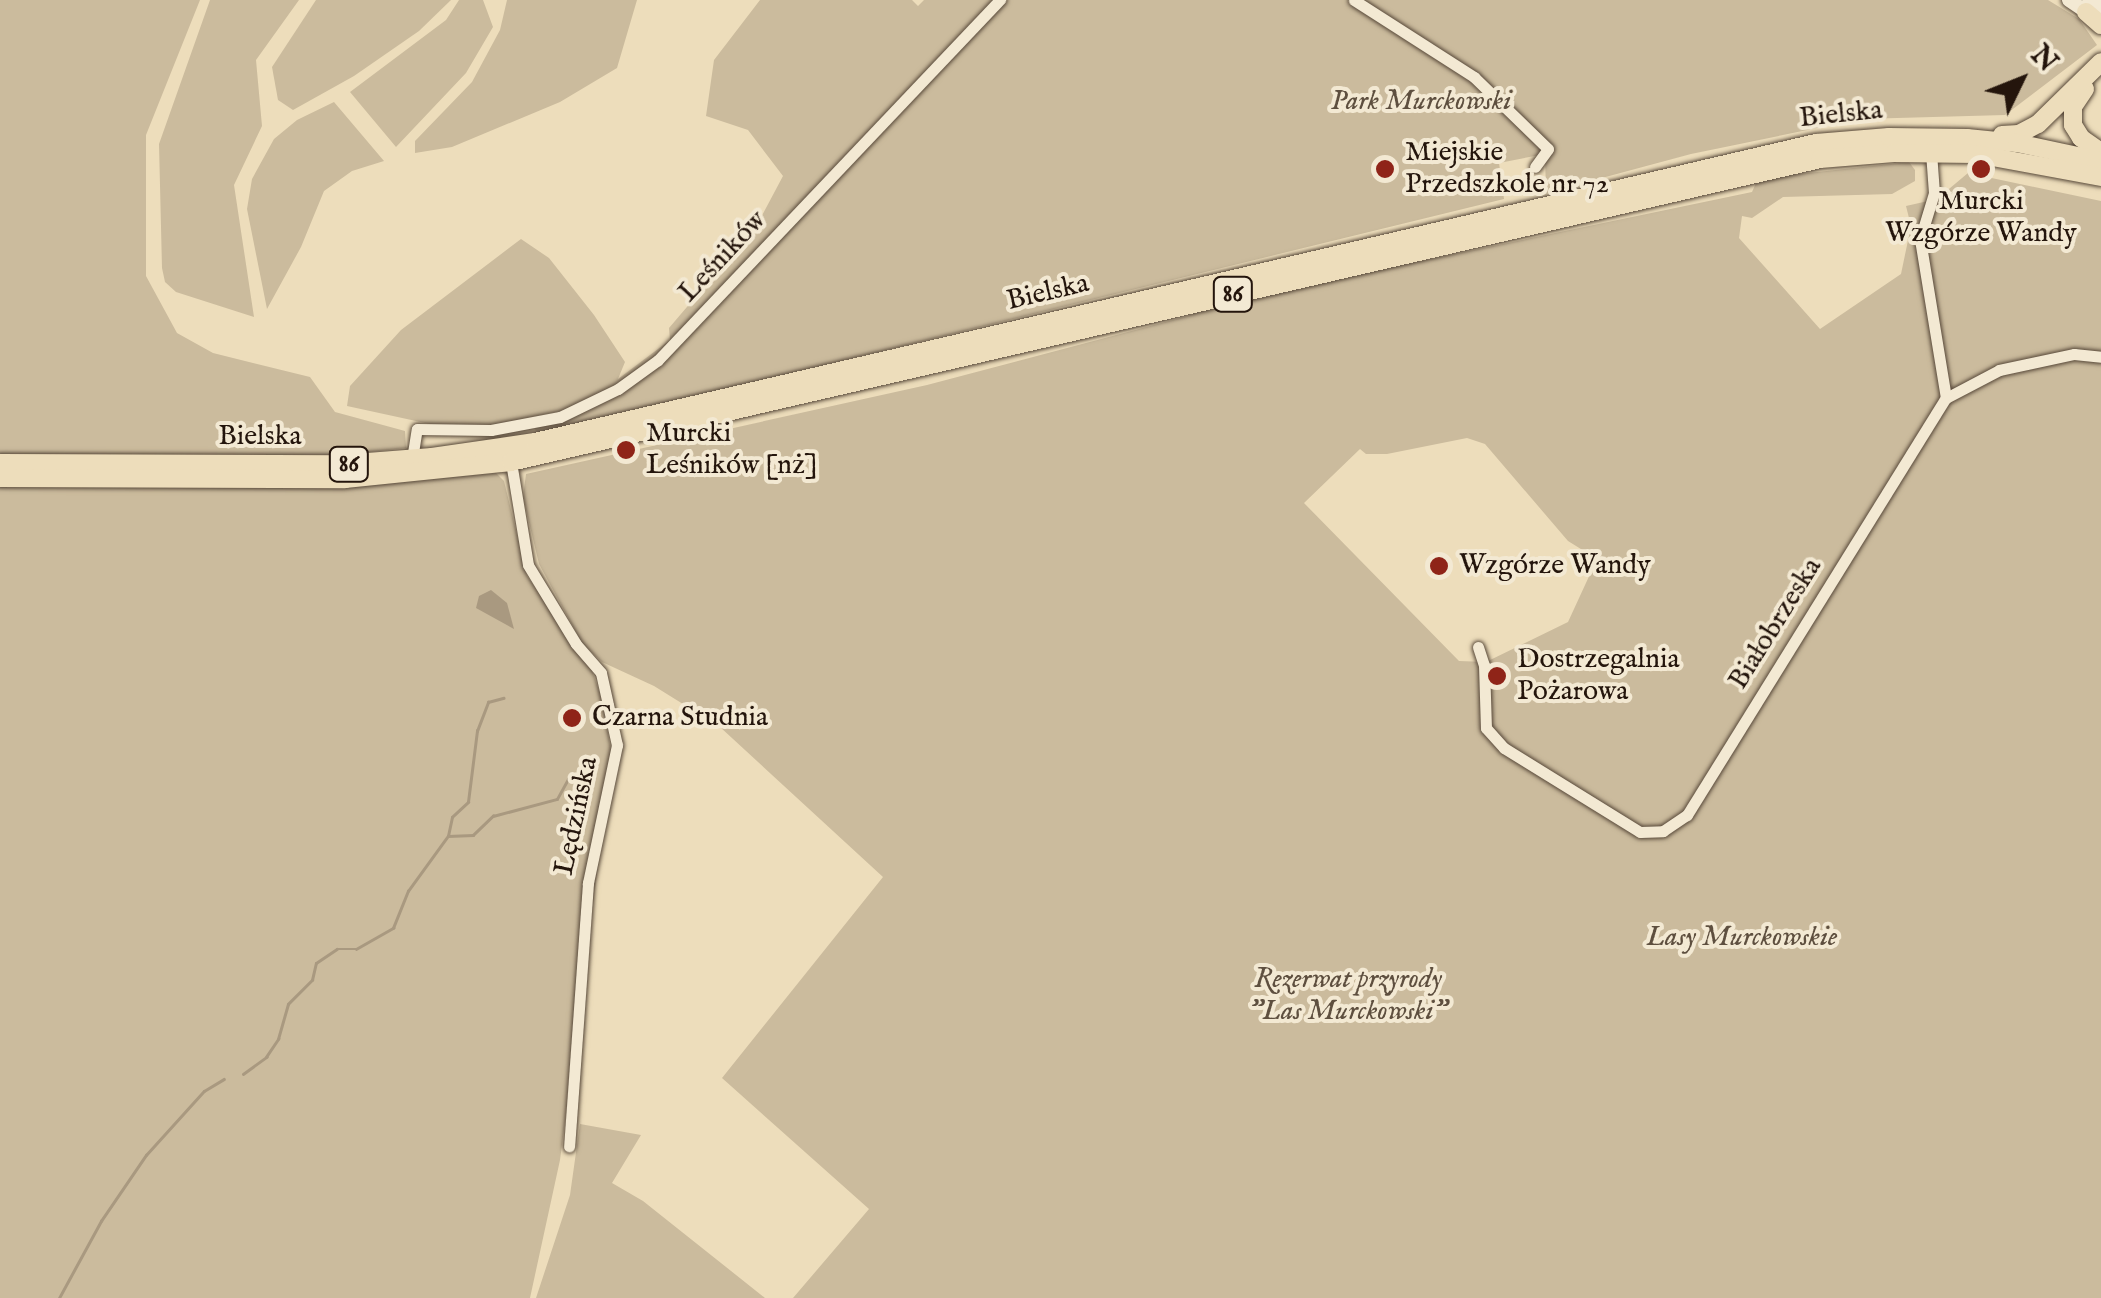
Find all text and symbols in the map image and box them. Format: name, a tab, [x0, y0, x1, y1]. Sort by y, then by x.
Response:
north arrow	[1971, 30, 2071, 130]
text: N	[2022, 38, 2064, 80]
park label: Park Murckowski	[1331, 85, 1511, 119]
street label: Bielska	[1798, 94, 1884, 136]
place label: Miejskie Przedszkole nr 72	[1405, 136, 1609, 202]
marker: Miejskie Przedszkole nr 72	[1374, 158, 1396, 180]
marker: Murcki Wzgórze Wandy	[1970, 158, 1992, 180]
place label: Murcki Wzgórze Wandy	[1885, 185, 2077, 251]
street label: Leśników	[672, 204, 774, 310]
street label: Bielska	[1004, 267, 1092, 319]
road number: 86	[1210, 274, 1256, 314]
place label: Murcki Leśników [nż]	[646, 417, 817, 483]
street label: Bielska	[218, 420, 302, 454]
marker: Murcki Leśników [nż]	[615, 439, 637, 461]
road number: 86	[326, 444, 372, 484]
place label: Wzgórze Wandy	[1459, 549, 1651, 583]
street label: Białobrzeska	[1722, 552, 1830, 696]
marker: Wzgórze Wandy	[1428, 555, 1450, 577]
place label: Dostrzegalnia Pożarowa	[1517, 643, 1680, 709]
marker: Dostrzegalnia Pożarowa	[1486, 665, 1508, 687]
place label: Czarna Studnia	[592, 701, 768, 735]
marker: Czarna Studnia	[561, 707, 583, 729]
street label: Lędzińska	[548, 754, 606, 878]
park label: Lasy Murckowskie	[1647, 921, 1837, 955]
park label: Rezerwat przyrody "Las Murckowski"	[1249, 963, 1447, 1029]

